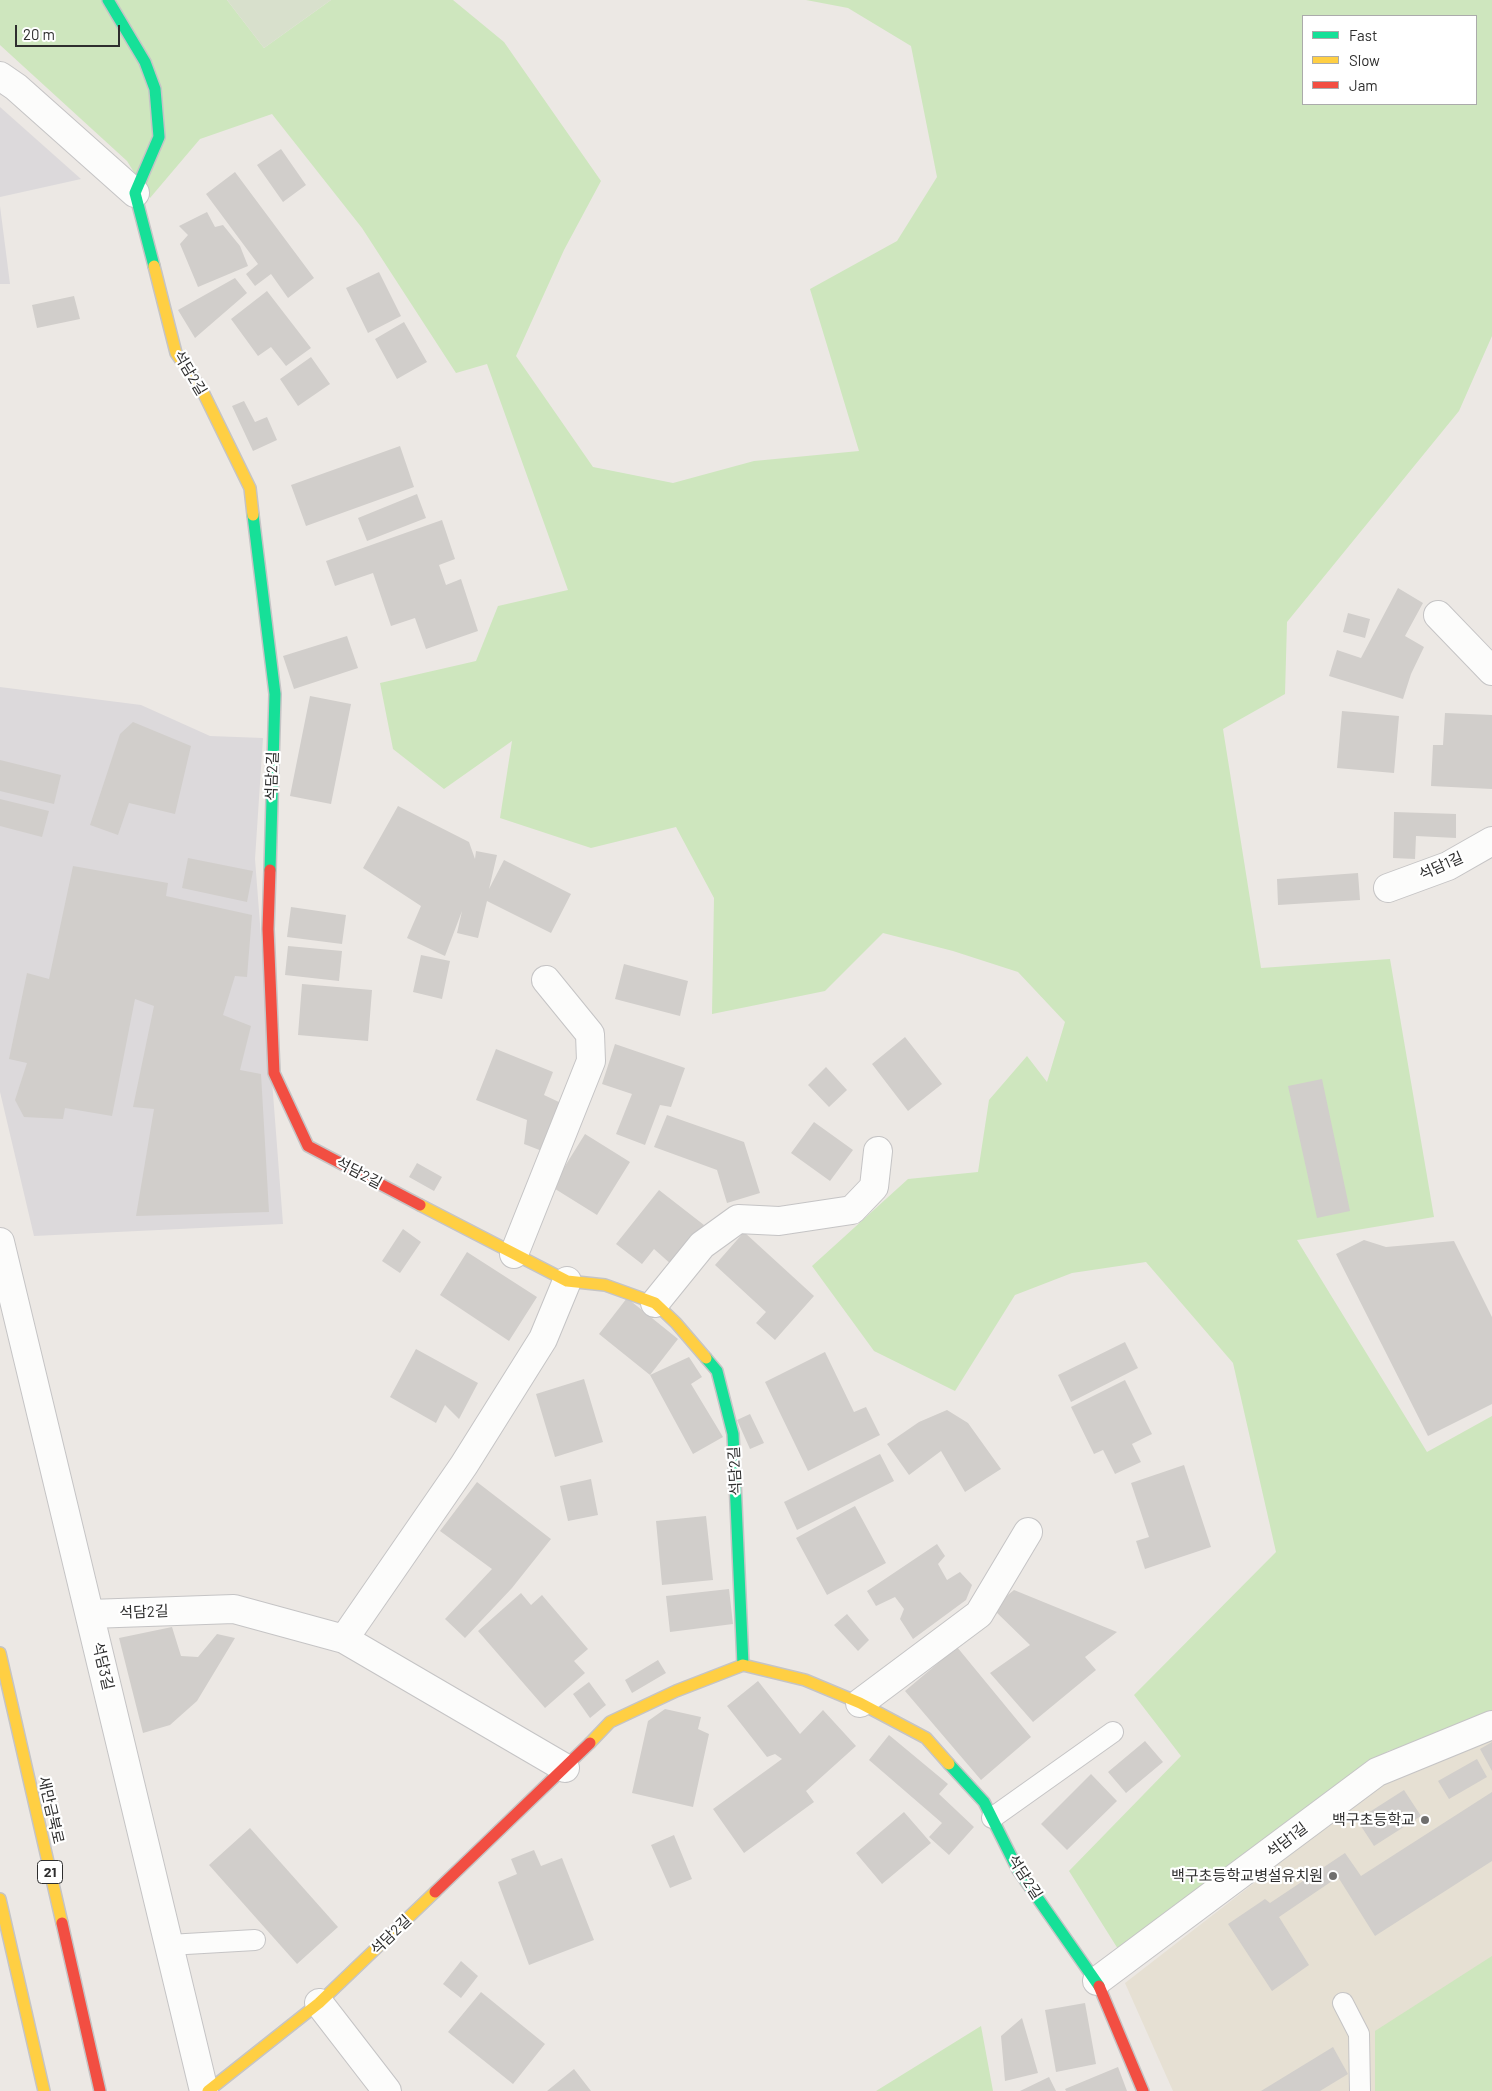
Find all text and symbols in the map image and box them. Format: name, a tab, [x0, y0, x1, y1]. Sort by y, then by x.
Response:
scale bar	[18, 15, 122, 47]
legend	[1302, 15, 1477, 105]
text: 20 m	[23, 25, 55, 43]
text: Fast	[1349, 26, 1377, 44]
text: Slow	[1349, 51, 1380, 69]
text: Jam	[1349, 76, 1378, 94]
street label: 석담2길	[170, 347, 210, 399]
street label: 석담2길	[262, 751, 282, 801]
street label: 석담1길	[1416, 848, 1466, 884]
street label: 석담2길	[333, 1153, 385, 1193]
street label: 석담2길	[725, 1446, 745, 1496]
street label: 석담2길	[119, 1602, 169, 1622]
street label: 석담3길	[89, 1640, 117, 1692]
street label: 새만금북로	[34, 1774, 68, 1846]
place label: 백구초등학교	[1332, 1811, 1415, 1829]
marker: 백구초등학교	[1419, 1814, 1431, 1826]
street label: 석담1길	[1263, 1819, 1311, 1861]
street label: 석담2길	[1004, 1851, 1046, 1903]
road number: 21	[38, 1860, 62, 1884]
place label: 백구초등학교병설유치원	[1171, 1867, 1323, 1885]
marker: 백구초등학교병설유치원	[1327, 1870, 1339, 1882]
street label: 석담2길	[367, 1911, 415, 1959]

